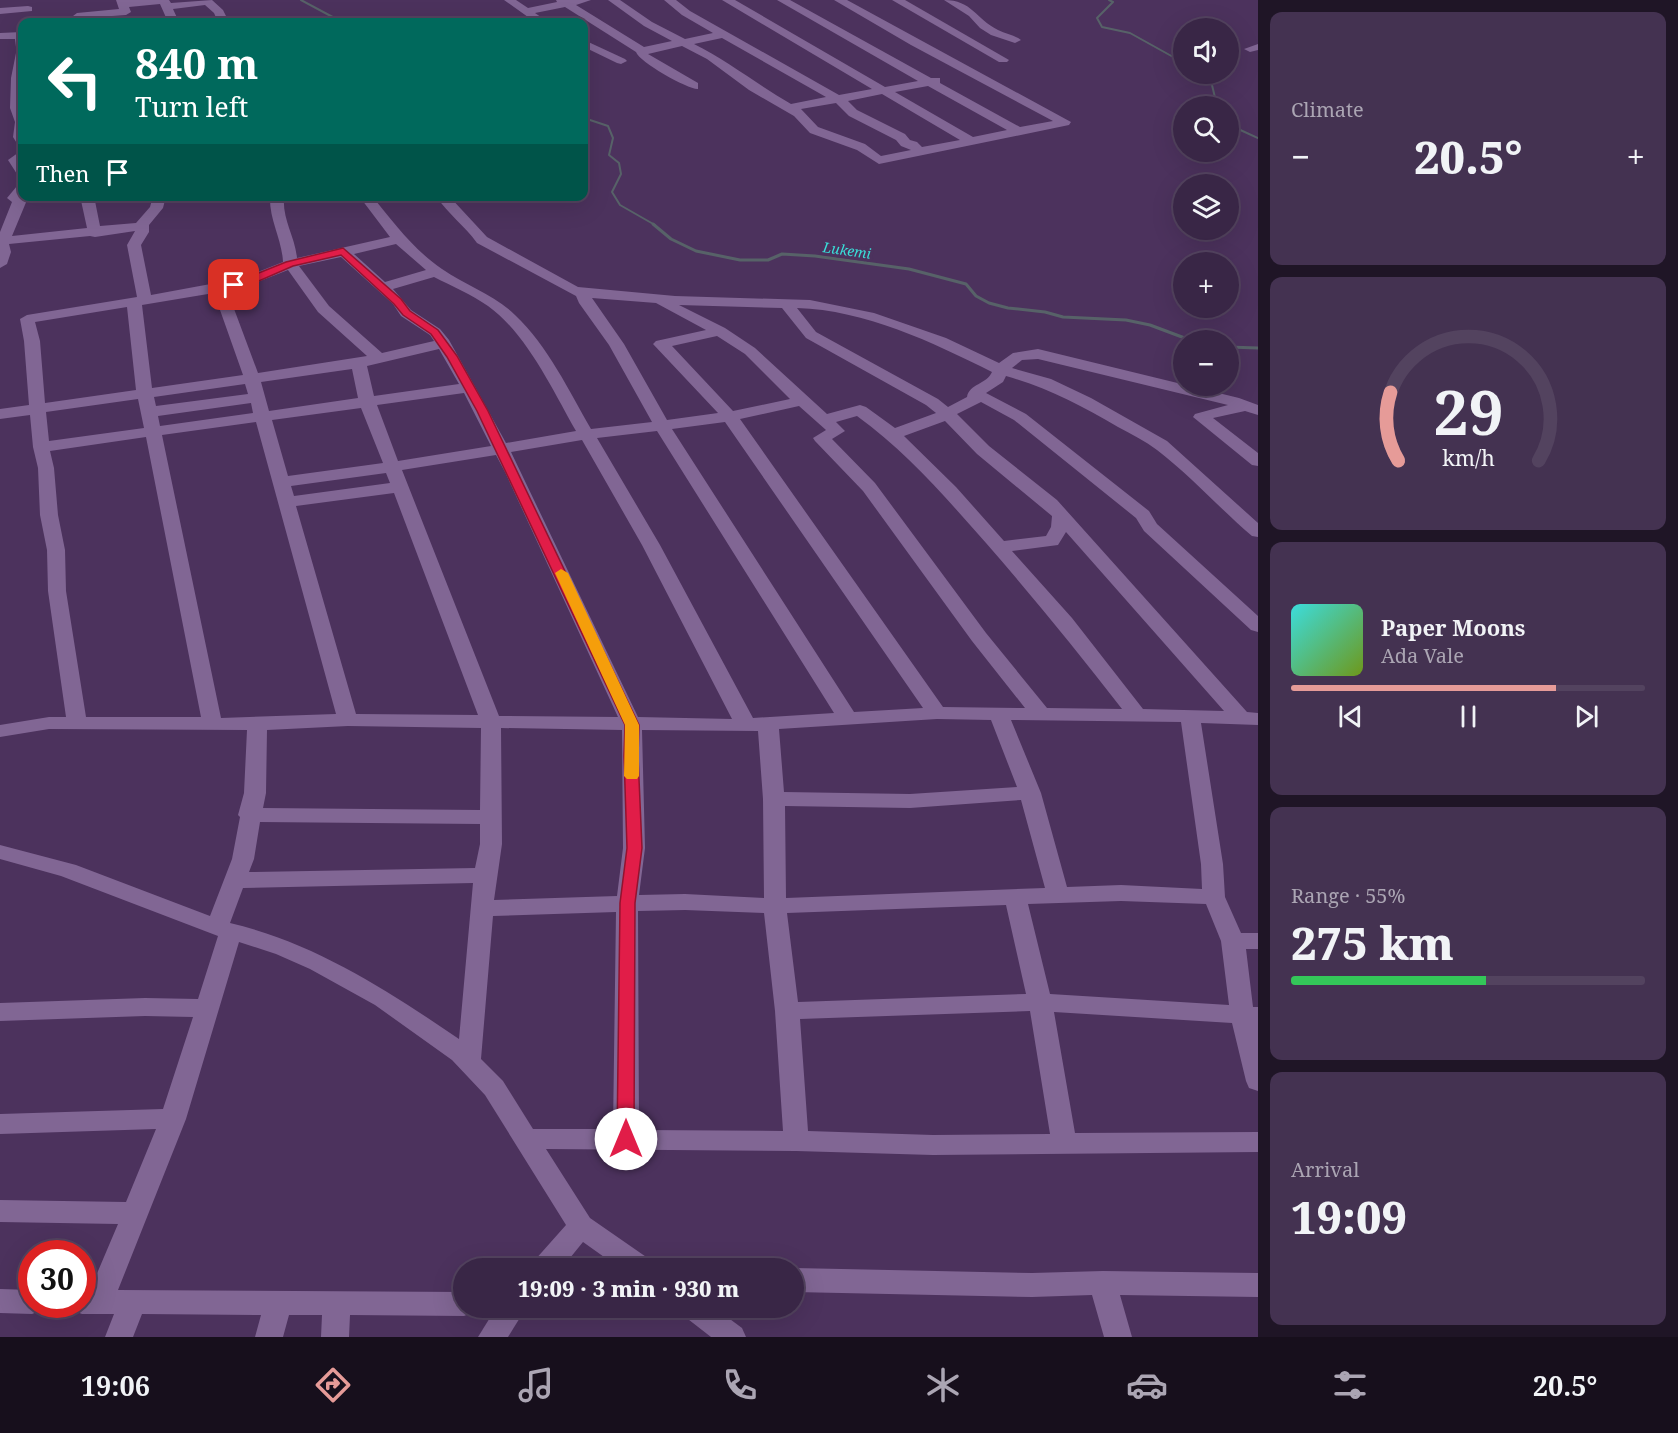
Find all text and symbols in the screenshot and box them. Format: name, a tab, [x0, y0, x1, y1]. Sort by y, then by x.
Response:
map controls	[1173, 18, 1239, 396]
button: sound	[1173, 18, 1239, 84]
text: 840 m	[135, 34, 259, 91]
icon: left	[36, 42, 114, 120]
text: Turn left	[135, 88, 248, 125]
button: search	[1173, 96, 1239, 162]
text: Climate	[1291, 96, 1364, 123]
text: 20.5°	[1414, 126, 1523, 187]
text: −	[1291, 134, 1310, 179]
text: +	[1627, 134, 1645, 179]
icon: arrive	[101, 156, 134, 189]
text: Then	[36, 158, 89, 188]
button: layers	[1173, 174, 1239, 240]
water label: Lukemi	[821, 237, 873, 263]
button: +	[1173, 252, 1239, 318]
pin	[208, 259, 259, 310]
icon: arrive	[217, 268, 250, 301]
button: −	[1173, 330, 1239, 396]
text: 29	[1433, 368, 1503, 453]
text: km/h	[1442, 443, 1495, 472]
text: Paper Moons	[1381, 612, 1525, 642]
text: Ada Vale	[1381, 642, 1464, 669]
icon: previous	[1334, 700, 1367, 733]
icon: pause	[1452, 700, 1485, 733]
icon: next	[1570, 700, 1603, 733]
text: Range · 55%	[1291, 882, 1405, 909]
text: 275 km	[1291, 912, 1454, 973]
position arrow	[594, 1107, 658, 1171]
text: Arrival	[1291, 1156, 1359, 1183]
text: 19:09	[1291, 1186, 1407, 1247]
speed limit sign: 30	[18, 1240, 96, 1318]
text: 19:09 · 3 min · 930 m	[518, 1273, 739, 1303]
icon: directions	[312, 1364, 354, 1406]
icon: music	[515, 1364, 557, 1406]
icon: phone	[719, 1364, 761, 1406]
icon: climate	[922, 1364, 964, 1406]
icon: car	[1126, 1364, 1168, 1406]
icon: filters	[1329, 1364, 1371, 1406]
text: 19:06	[81, 1367, 150, 1404]
text: 20.5°	[1533, 1367, 1597, 1404]

